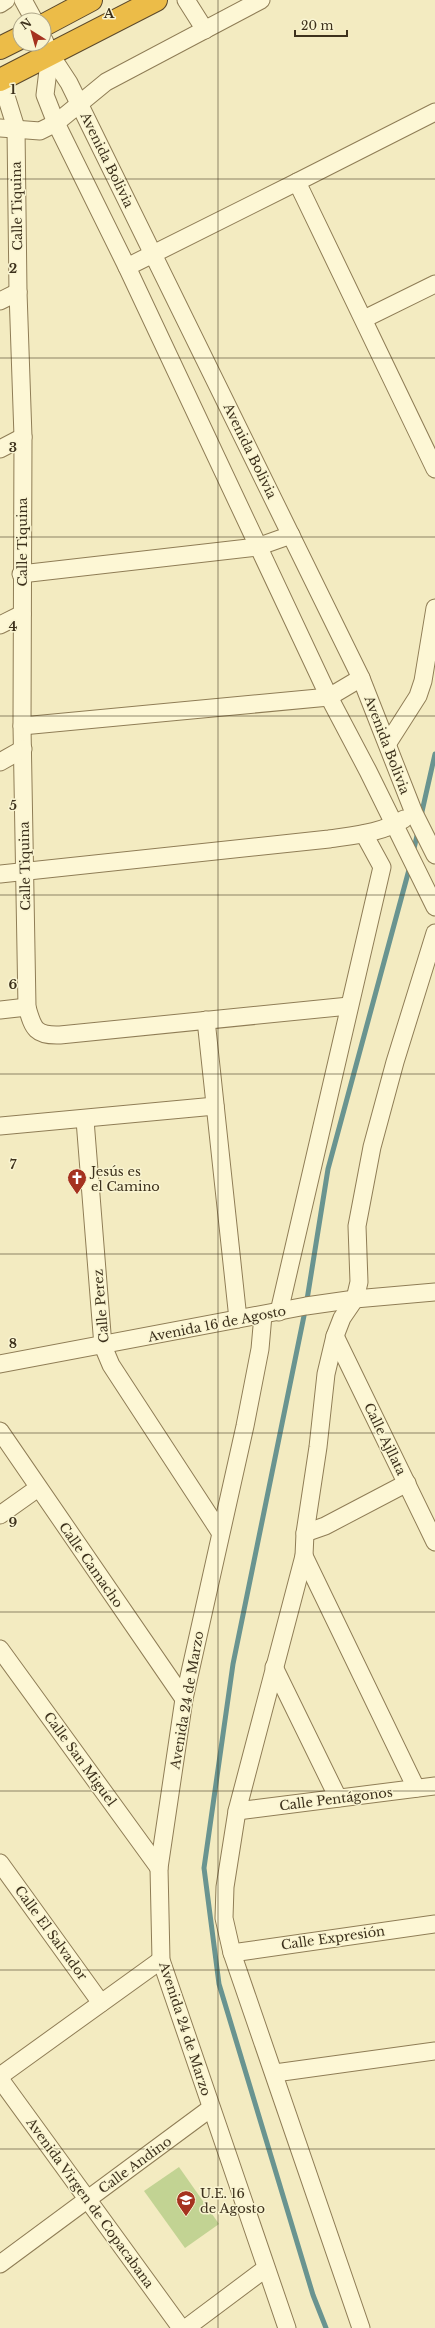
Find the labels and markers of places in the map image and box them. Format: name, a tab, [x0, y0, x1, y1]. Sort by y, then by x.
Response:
place label: Jesús es el Camino	[89, 1163, 160, 1195]
church icon: Jesús es el Camino	[66, 1167, 88, 1195]
place label: U.E. 16 de Agosto	[200, 2185, 265, 2217]
school or university icon: U.E. 16 de Agosto	[175, 2189, 197, 2217]

